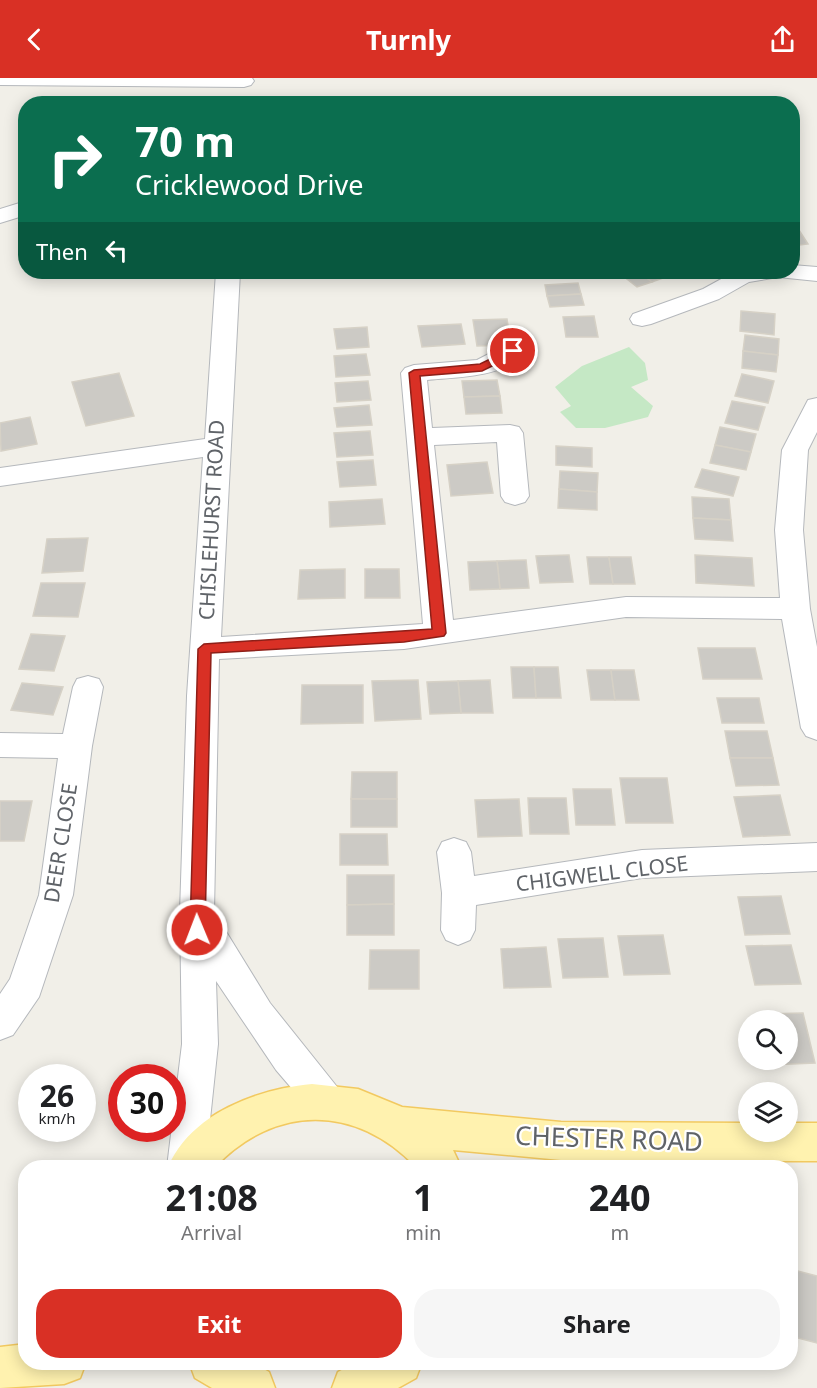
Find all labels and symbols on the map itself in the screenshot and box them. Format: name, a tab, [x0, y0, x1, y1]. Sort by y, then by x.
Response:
pin	[487, 325, 538, 376]
street label: CHISLEHURST ROAD	[192, 419, 230, 621]
street label: DEER CLOSE	[37, 781, 83, 905]
street label: CHIGWELL CLOSE	[514, 849, 690, 897]
position arrow	[165, 898, 229, 962]
speed limit sign: 30	[108, 1064, 186, 1142]
street label: CHESTER ROAD	[515, 1117, 704, 1159]

